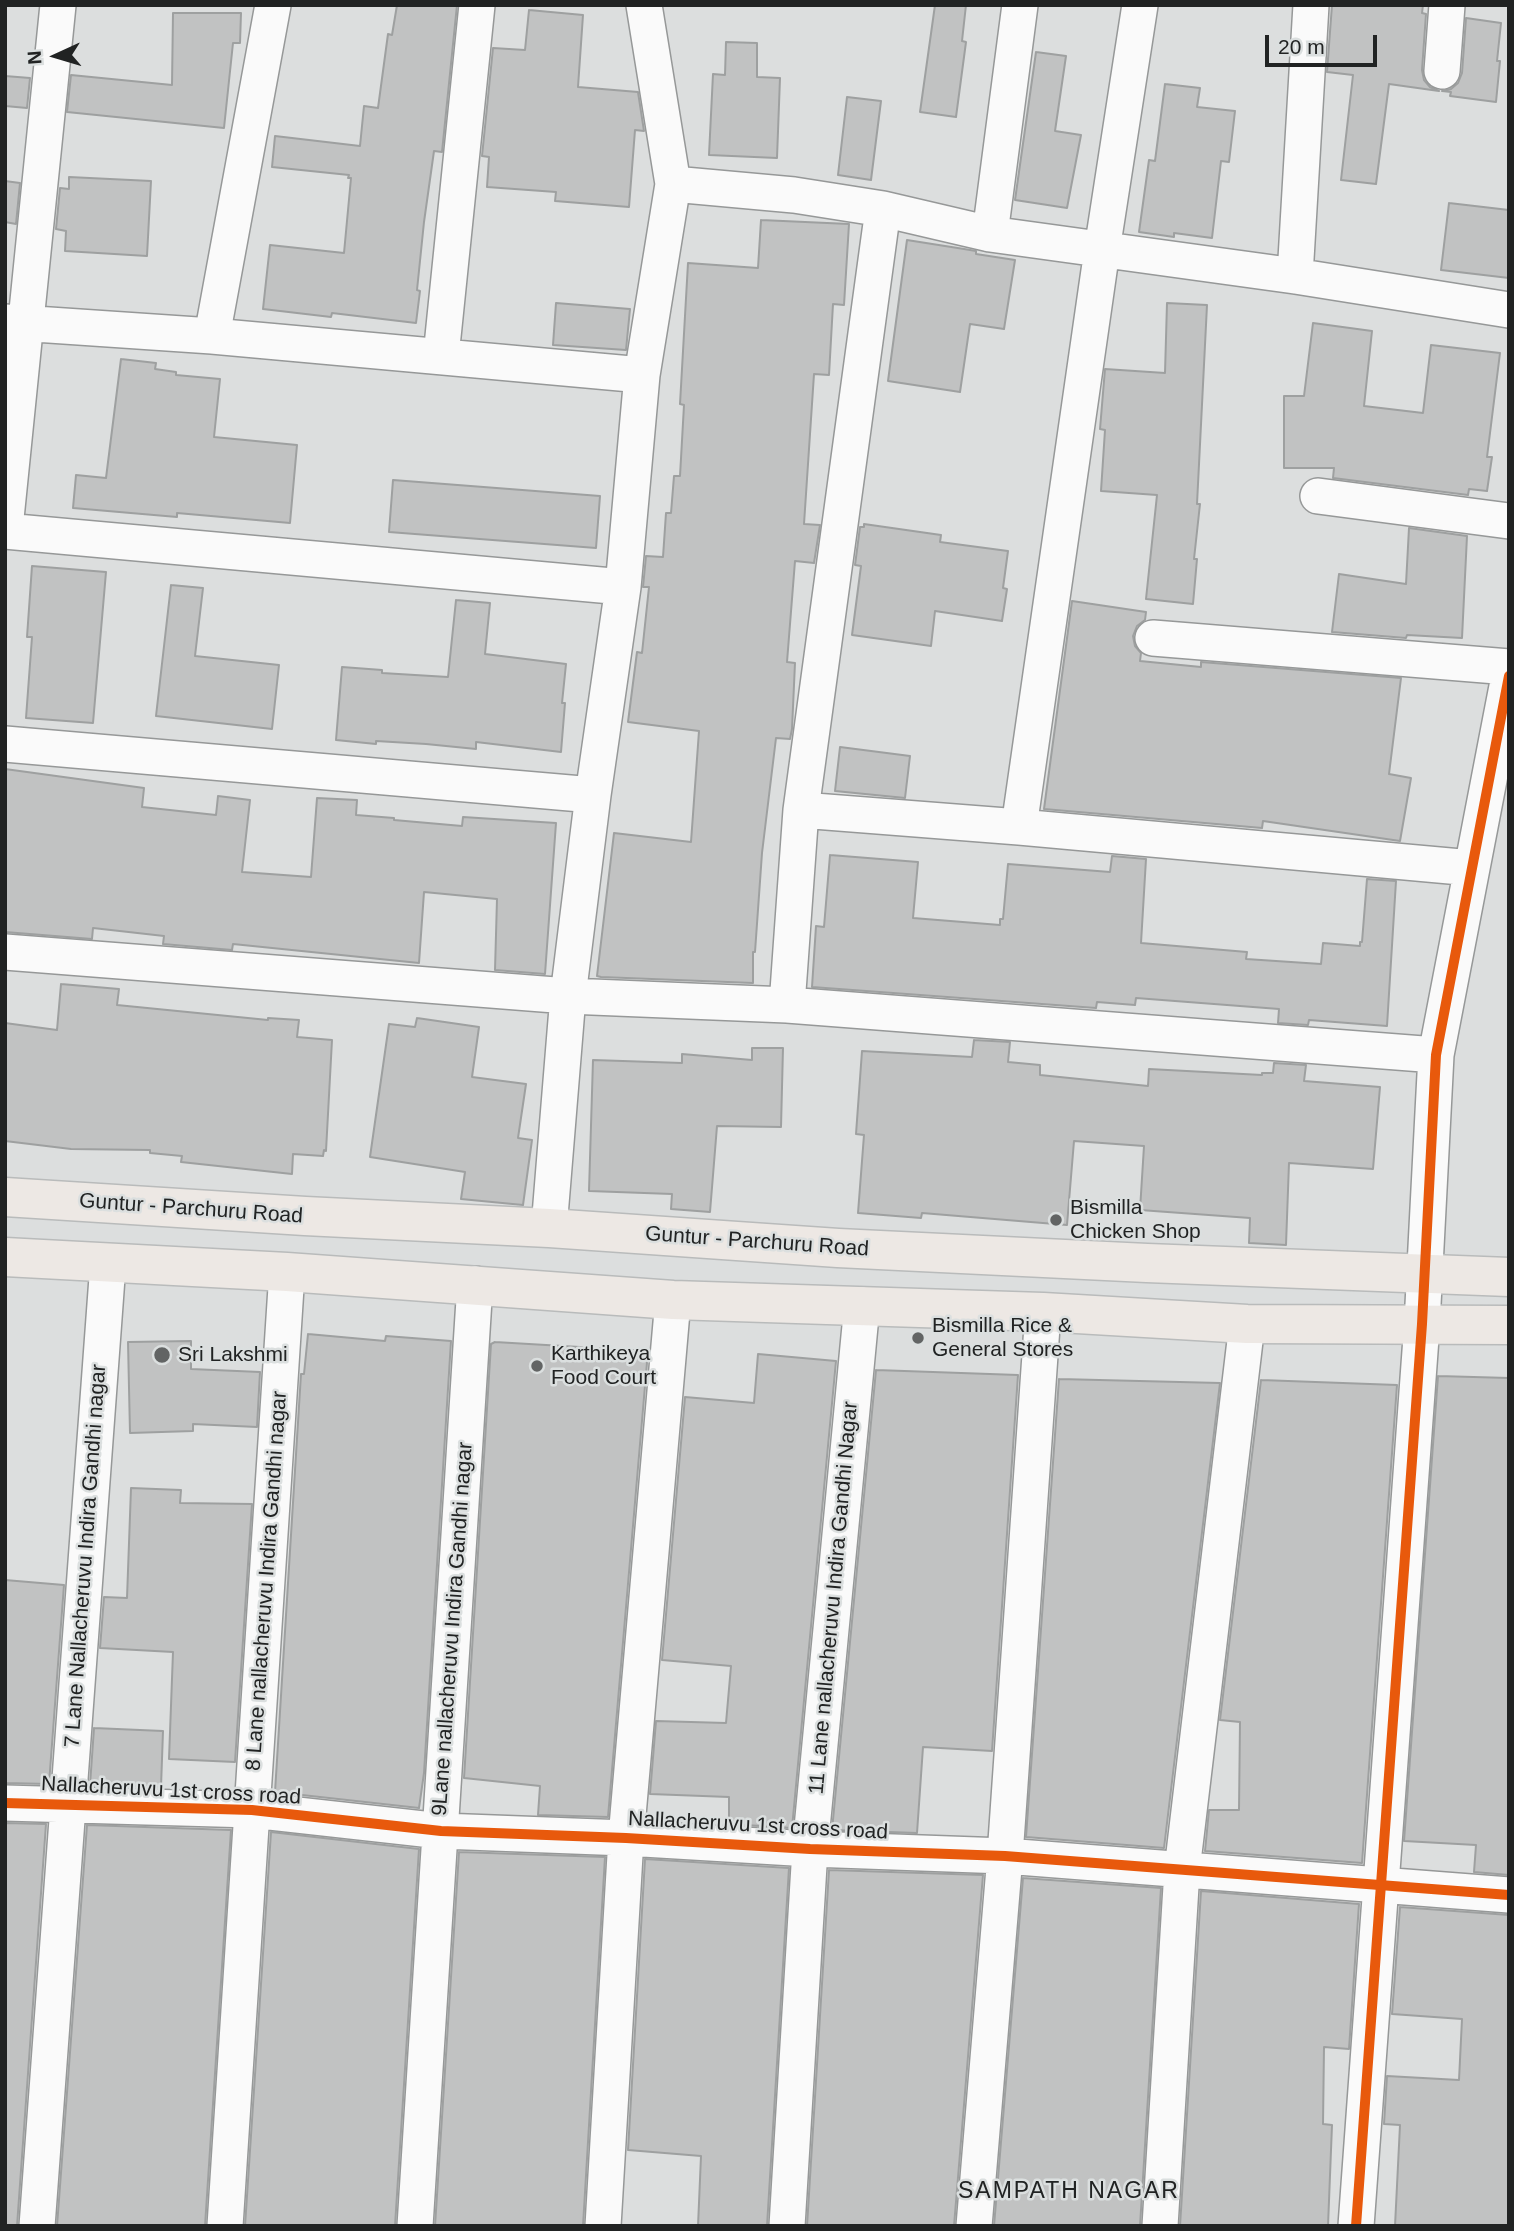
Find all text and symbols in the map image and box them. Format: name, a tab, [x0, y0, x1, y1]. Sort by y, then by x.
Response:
north arrow	[21, 21, 91, 91]
scale bar	[1269, 21, 1381, 65]
text: 20 m	[1278, 35, 1325, 58]
text: N	[24, 50, 46, 65]
street label: Guntur - Parchuru Road	[78, 1189, 304, 1229]
place label: Bismilla Chicken Shop	[1070, 1195, 1201, 1245]
marker: Bismilla Chicken Shop	[1048, 1212, 1064, 1228]
street label: Guntur - Parchuru Road	[644, 1222, 870, 1262]
place label: Bismilla Rice & General Stores	[932, 1313, 1073, 1363]
marker: Bismilla Rice & General Stores	[910, 1330, 926, 1346]
place label: Karthikeya Food Court	[551, 1341, 656, 1391]
place label: Sri Lakshmi	[178, 1342, 288, 1368]
marker: Sri Lakshmi	[152, 1345, 172, 1365]
marker: Karthikeya Food Court	[529, 1358, 545, 1374]
street label: 7 Lane Nallacheruvu Indira Gandhi nagar	[60, 1364, 112, 1748]
street label: 8 Lane nallacheruvu Indira Gandhi nagar	[241, 1390, 293, 1772]
street label: 11 Lane nallacheruvu Indira Gandhi Nagar	[804, 1401, 864, 1795]
street label: 9Lane nallacheruvu Indira Gandhi nagar	[427, 1441, 479, 1817]
street label: Nallacheruvu 1st cross road	[40, 1772, 302, 1810]
street label: Nallacheruvu 1st cross road	[627, 1807, 889, 1845]
district label: SAMPATH NAGAR	[960, 2178, 1178, 2206]

